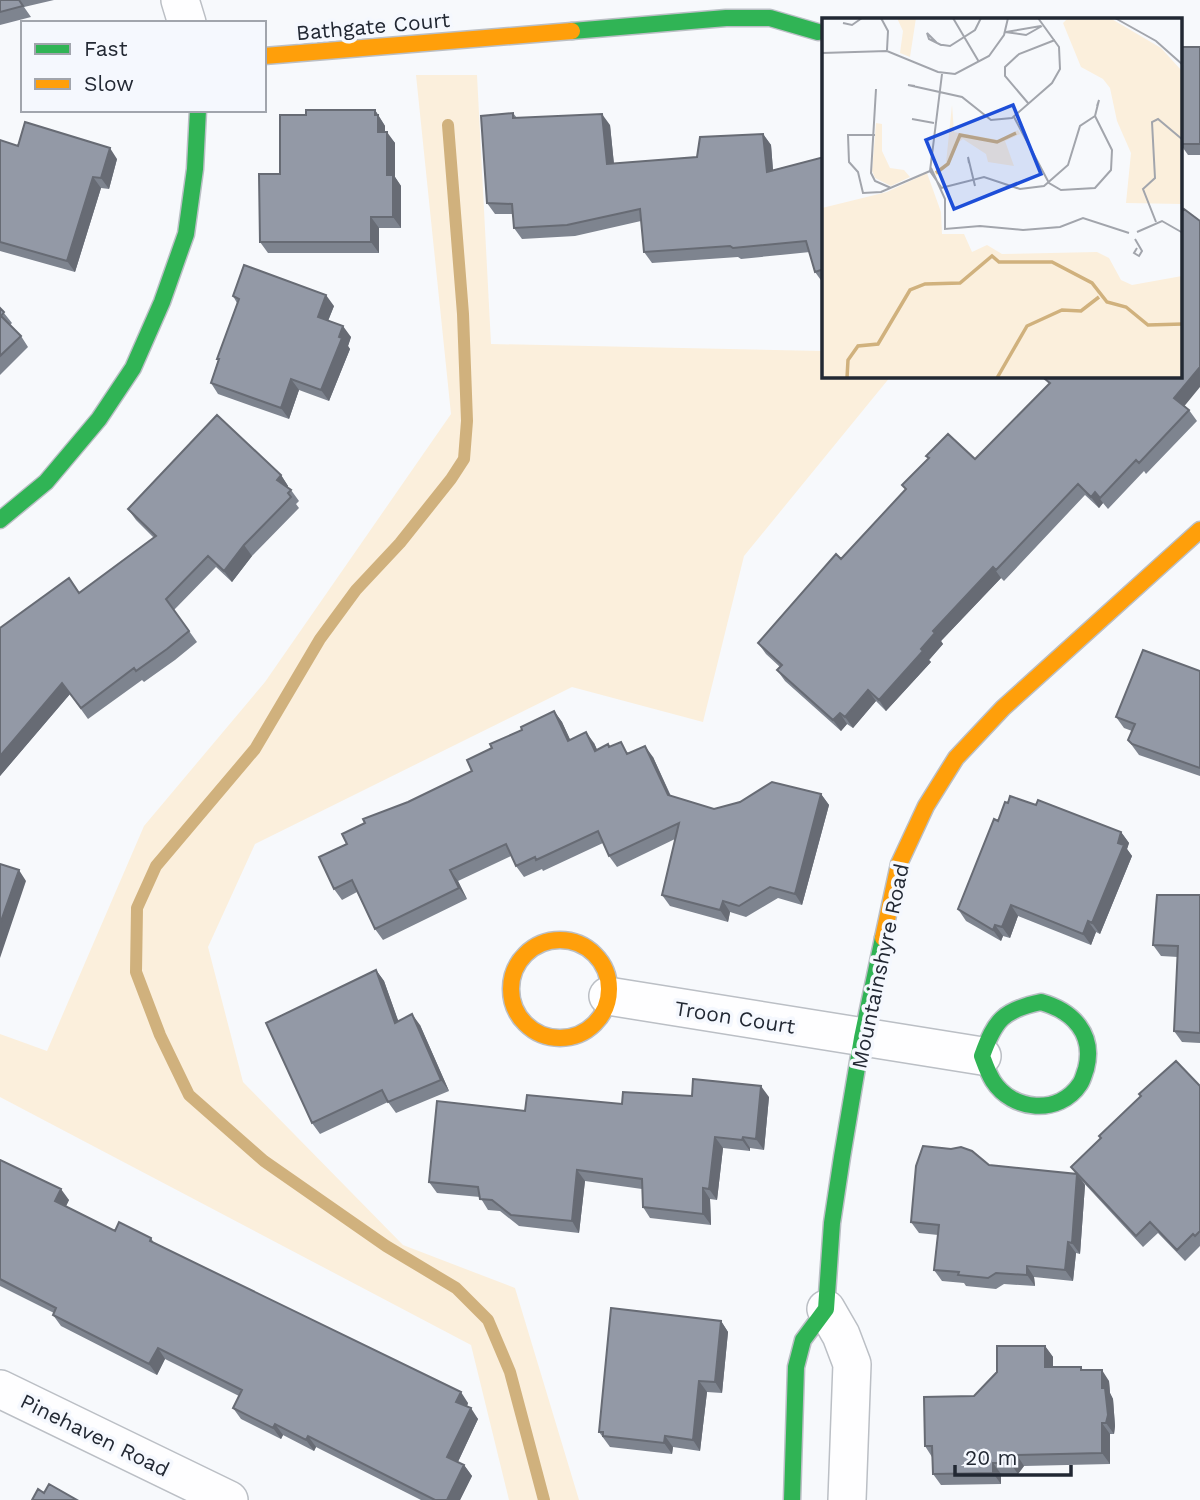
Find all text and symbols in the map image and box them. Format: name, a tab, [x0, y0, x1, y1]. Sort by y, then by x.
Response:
street label: Bathgate Court	[295, 7, 451, 45]
inset map	[822, 18, 1182, 378]
legend	[21, 21, 266, 112]
text: Fast	[84, 36, 128, 61]
text: Slow	[84, 71, 134, 96]
street label: Mountainshyre Road	[846, 861, 914, 1071]
street label: Troon Court	[673, 995, 797, 1039]
street label: Pinehaven Road	[16, 1388, 174, 1482]
scale bar	[955, 1434, 1070, 1478]
text: 20 m	[965, 1445, 1017, 1470]

